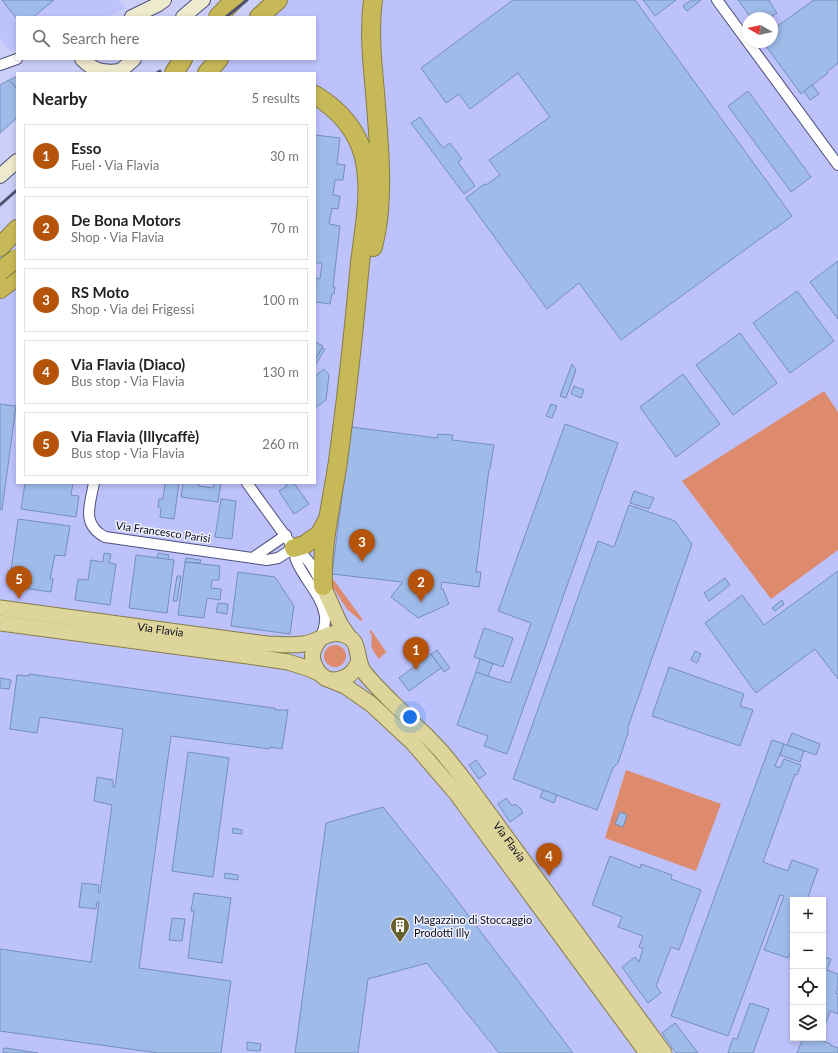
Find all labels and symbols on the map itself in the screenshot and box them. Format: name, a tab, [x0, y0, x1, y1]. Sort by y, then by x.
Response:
north arrow	[742, 12, 778, 48]
street label: Via Francesco Parisi	[115, 518, 212, 545]
pin: 3	[349, 529, 375, 562]
pin: 5	[6, 566, 32, 599]
pin: 2	[408, 569, 434, 602]
street label: Via Flavia	[137, 620, 184, 639]
pin: 1	[403, 637, 429, 670]
your location	[400, 707, 420, 727]
street label: Via Flavia	[491, 819, 529, 864]
pin: 4	[536, 843, 562, 876]
place label: Magazzino di Stoccaggio Prodotti Illy	[414, 913, 532, 939]
building icon: Magazzino di Stoccaggio Prodotti Illy	[389, 915, 411, 943]

